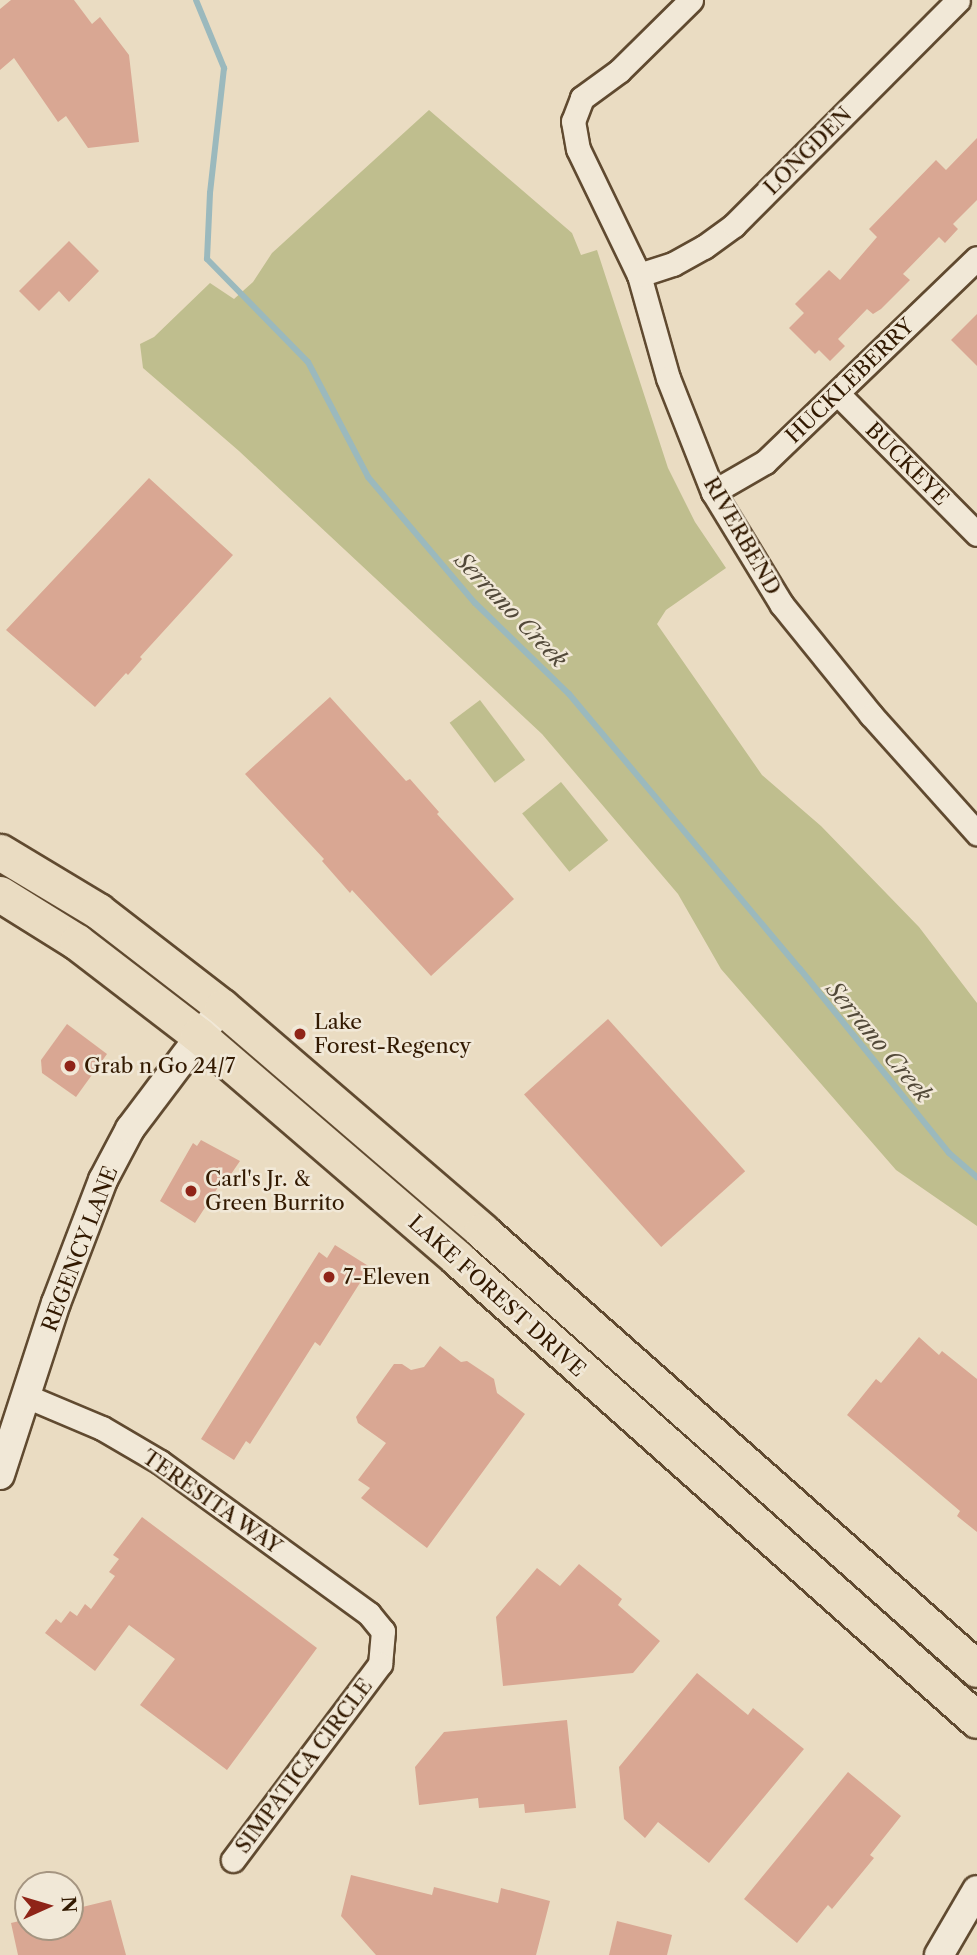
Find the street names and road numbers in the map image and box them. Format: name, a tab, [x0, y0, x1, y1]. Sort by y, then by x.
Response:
street label: LONGDEN	[759, 102, 857, 200]
street label: HUCKLEBERRY	[781, 313, 919, 449]
street label: BUCKEYE	[860, 417, 954, 511]
street label: RIVERBEND	[698, 473, 786, 599]
street label: REGENCY LANE	[37, 1162, 123, 1336]
street label: LAKE FOREST DRIVE	[403, 1210, 591, 1382]
street label: TERESITA WAY	[137, 1444, 287, 1560]
street label: SIMPATICA CIRCLE	[230, 1673, 378, 1859]

